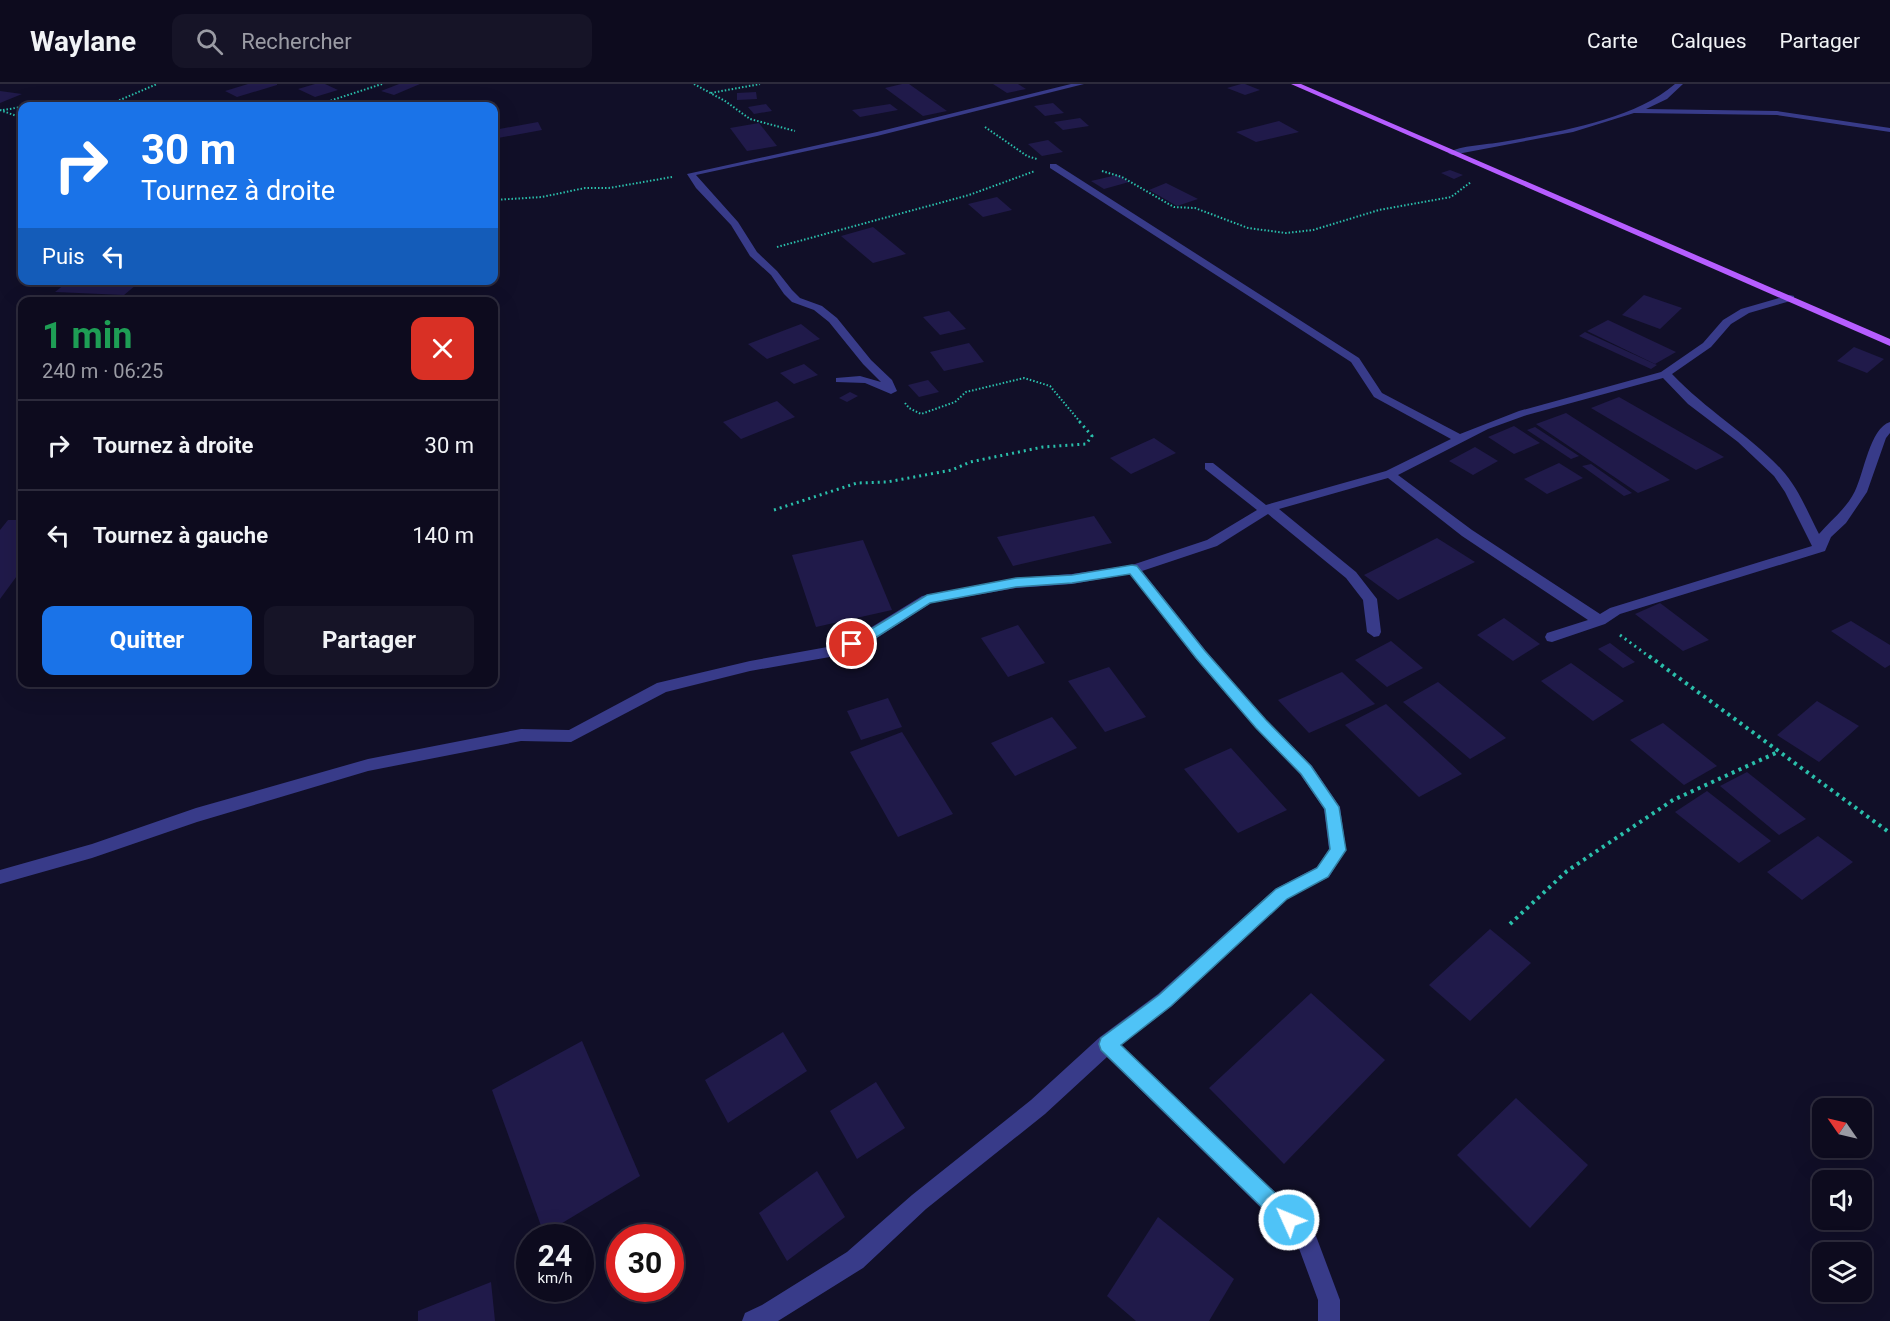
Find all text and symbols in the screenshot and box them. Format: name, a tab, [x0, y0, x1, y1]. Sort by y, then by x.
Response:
search box	[172, 14, 592, 68]
text: Waylane	[30, 25, 136, 58]
icon: search	[193, 25, 226, 58]
text: Rechercher	[241, 29, 352, 54]
text: Carte	[1587, 29, 1638, 53]
text: Calques	[1671, 29, 1746, 53]
text: Partager	[1779, 29, 1860, 53]
text: 30 m	[141, 125, 236, 174]
icon: right	[42, 126, 120, 204]
text: Tournez à droite	[141, 175, 335, 207]
icon: left	[97, 240, 130, 273]
text: Puis	[42, 244, 85, 269]
text: 1 min	[42, 315, 133, 357]
button: close	[411, 317, 474, 380]
text: 240 m · 06:25	[42, 359, 163, 383]
icon: right	[42, 429, 75, 462]
text: Tournez à droite	[93, 433, 253, 458]
text: 30 m	[425, 433, 474, 458]
icon: left	[42, 519, 75, 552]
text: Tournez à gauche	[93, 523, 268, 548]
text: 140 m	[412, 523, 474, 548]
button: Quitter	[42, 606, 252, 675]
button: Partager	[264, 606, 474, 675]
pin	[826, 618, 877, 669]
icon: arrive	[835, 627, 868, 660]
north arrow	[1812, 1098, 1872, 1158]
map controls	[1812, 1098, 1872, 1302]
button: sound	[1812, 1170, 1872, 1230]
position arrow	[1257, 1188, 1321, 1252]
speed limit sign: 30	[606, 1224, 684, 1302]
text: 24	[538, 1238, 572, 1273]
button: layers	[1812, 1242, 1872, 1302]
text: km/h	[537, 1269, 573, 1287]

